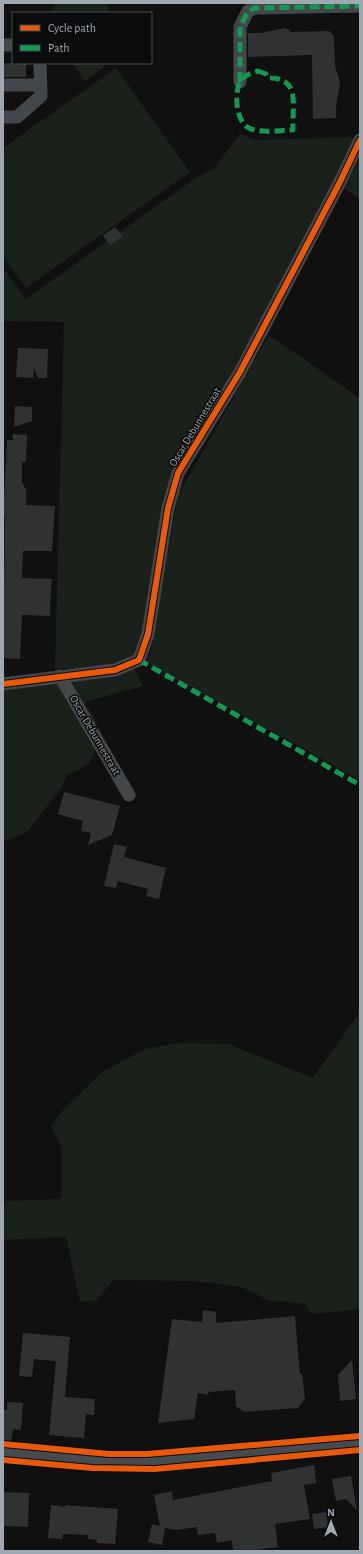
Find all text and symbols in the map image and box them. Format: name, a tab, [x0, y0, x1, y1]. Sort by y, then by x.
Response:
legend	[12, 12, 152, 64]
text: Cycle path	[48, 22, 96, 35]
text: Path	[48, 42, 70, 54]
street label: Oscar Debunnestraat	[167, 385, 223, 468]
street label: Oscar Debunnestraat	[68, 693, 122, 777]
north arrow	[311, 1502, 351, 1542]
text: N	[327, 1507, 335, 1518]

